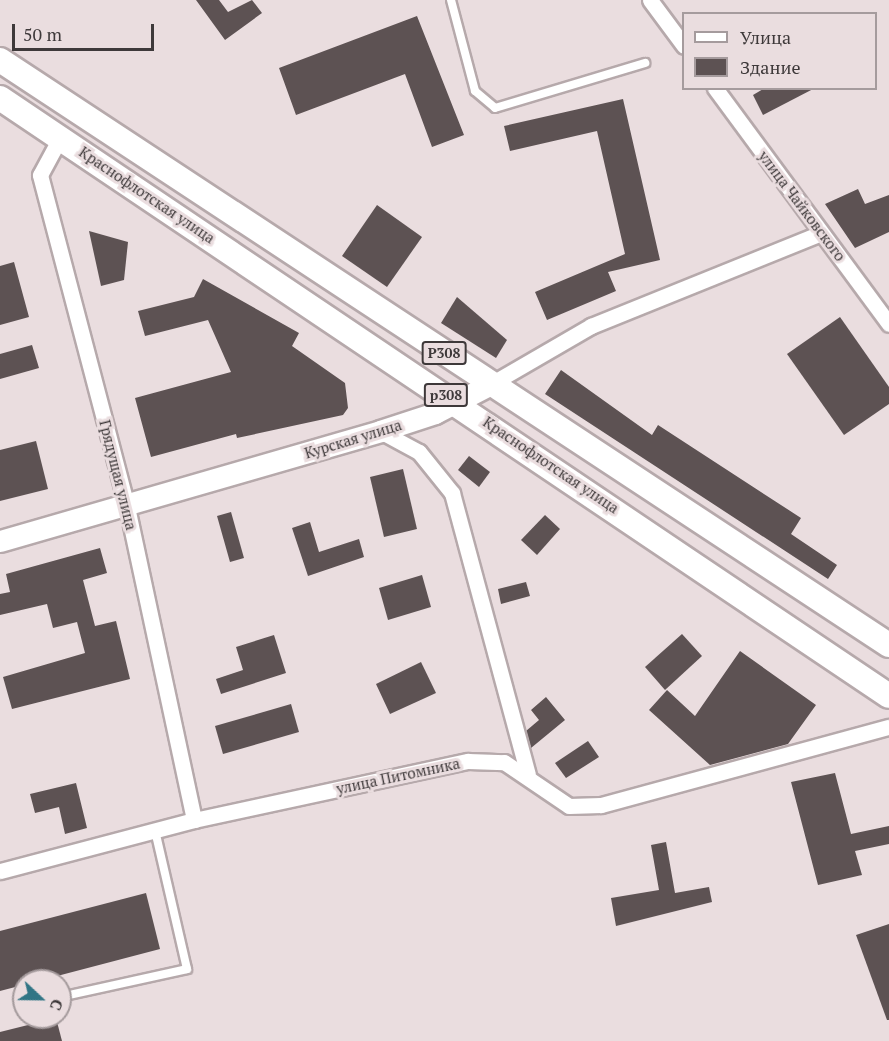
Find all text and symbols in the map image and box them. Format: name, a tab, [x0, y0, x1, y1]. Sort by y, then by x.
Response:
scale bar	[15, 12, 158, 50]
legend	[682, 12, 877, 90]
text: 50 m	[23, 22, 62, 46]
text: Улица	[740, 25, 791, 49]
text: Здание	[740, 55, 800, 79]
street label: Краснофлотская улица	[76, 143, 218, 247]
street label: улица Чайковского	[755, 147, 849, 265]
road number: P308	[422, 342, 466, 364]
road number: p308	[424, 384, 468, 406]
street label: Краснофлотская улица	[480, 413, 622, 517]
street label: Курская улица	[302, 416, 404, 462]
street label: Грядущая улица	[96, 418, 140, 532]
street label: улица Питомника	[335, 754, 461, 798]
north arrow	[12, 969, 72, 1029]
text: С	[45, 996, 69, 1014]

